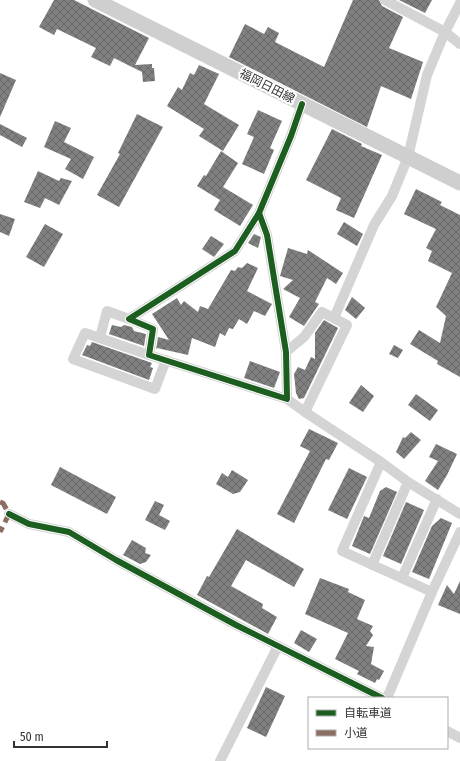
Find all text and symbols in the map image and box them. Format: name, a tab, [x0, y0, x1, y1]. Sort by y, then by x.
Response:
street label: 福岡日田線	[237, 66, 297, 106]
legend	[308, 697, 448, 749]
text: 自転車道	[344, 706, 392, 720]
scale bar	[14, 723, 107, 749]
text: 小道	[344, 726, 368, 740]
text: 50 m	[20, 730, 44, 744]

